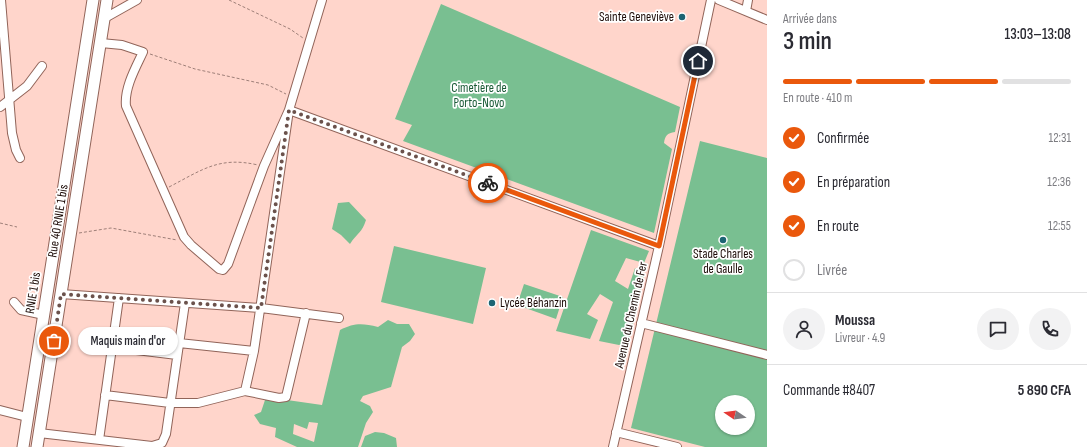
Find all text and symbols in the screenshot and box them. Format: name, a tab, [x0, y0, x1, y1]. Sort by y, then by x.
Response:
place label: Sainte Geneviève	[599, 9, 674, 25]
text: Arrivée dans	[783, 11, 837, 27]
marker: Sainte Geneviève	[677, 12, 687, 22]
text: 13:03–13:08	[1005, 25, 1071, 44]
text: 3 min	[783, 26, 832, 57]
pin	[681, 44, 715, 78]
icon: home	[687, 50, 709, 72]
park label: Cimetière de Porto-Novo	[451, 80, 507, 111]
text: En route · 410 m	[783, 90, 852, 106]
icon: check	[783, 127, 805, 149]
text: Confirmée	[817, 129, 869, 148]
text: 12:31	[1048, 130, 1071, 146]
courier	[468, 163, 508, 203]
icon: check	[783, 171, 805, 193]
icon: bike	[477, 172, 499, 194]
text: En préparation	[817, 173, 890, 192]
text: 12:36	[1047, 174, 1071, 190]
street label: Rue 40 RNIE 1 bis	[44, 183, 72, 259]
icon: check	[783, 215, 805, 237]
text: En route	[817, 217, 859, 236]
text: 12:55	[1048, 218, 1071, 234]
marker: Stade Charles de Gaulle	[718, 235, 728, 245]
place label: Stade Charles de Gaulle	[693, 246, 753, 277]
street label: Avenue du Chemin de Fer	[611, 260, 651, 371]
text: Livrée	[817, 261, 847, 280]
street label: RNIE 1 bis	[22, 271, 44, 315]
place label: Lycée Béhanzin	[500, 295, 567, 311]
marker: Lycée Béhanzin	[487, 298, 497, 308]
button: person	[783, 308, 825, 350]
button: chat	[977, 308, 1019, 350]
button: phone	[1029, 308, 1071, 350]
text: Moussa	[835, 311, 875, 330]
pin	[37, 324, 71, 358]
callout: Maquis main d'or	[78, 327, 178, 355]
icon: bag	[43, 330, 65, 352]
text: Livreur · 4.9	[835, 330, 885, 346]
text: Maquis main d'or	[91, 333, 165, 349]
text: Commande #8407	[783, 381, 875, 400]
text: 5 890 CFA	[1018, 381, 1071, 400]
north arrow	[715, 395, 755, 435]
map controls	[715, 395, 755, 435]

